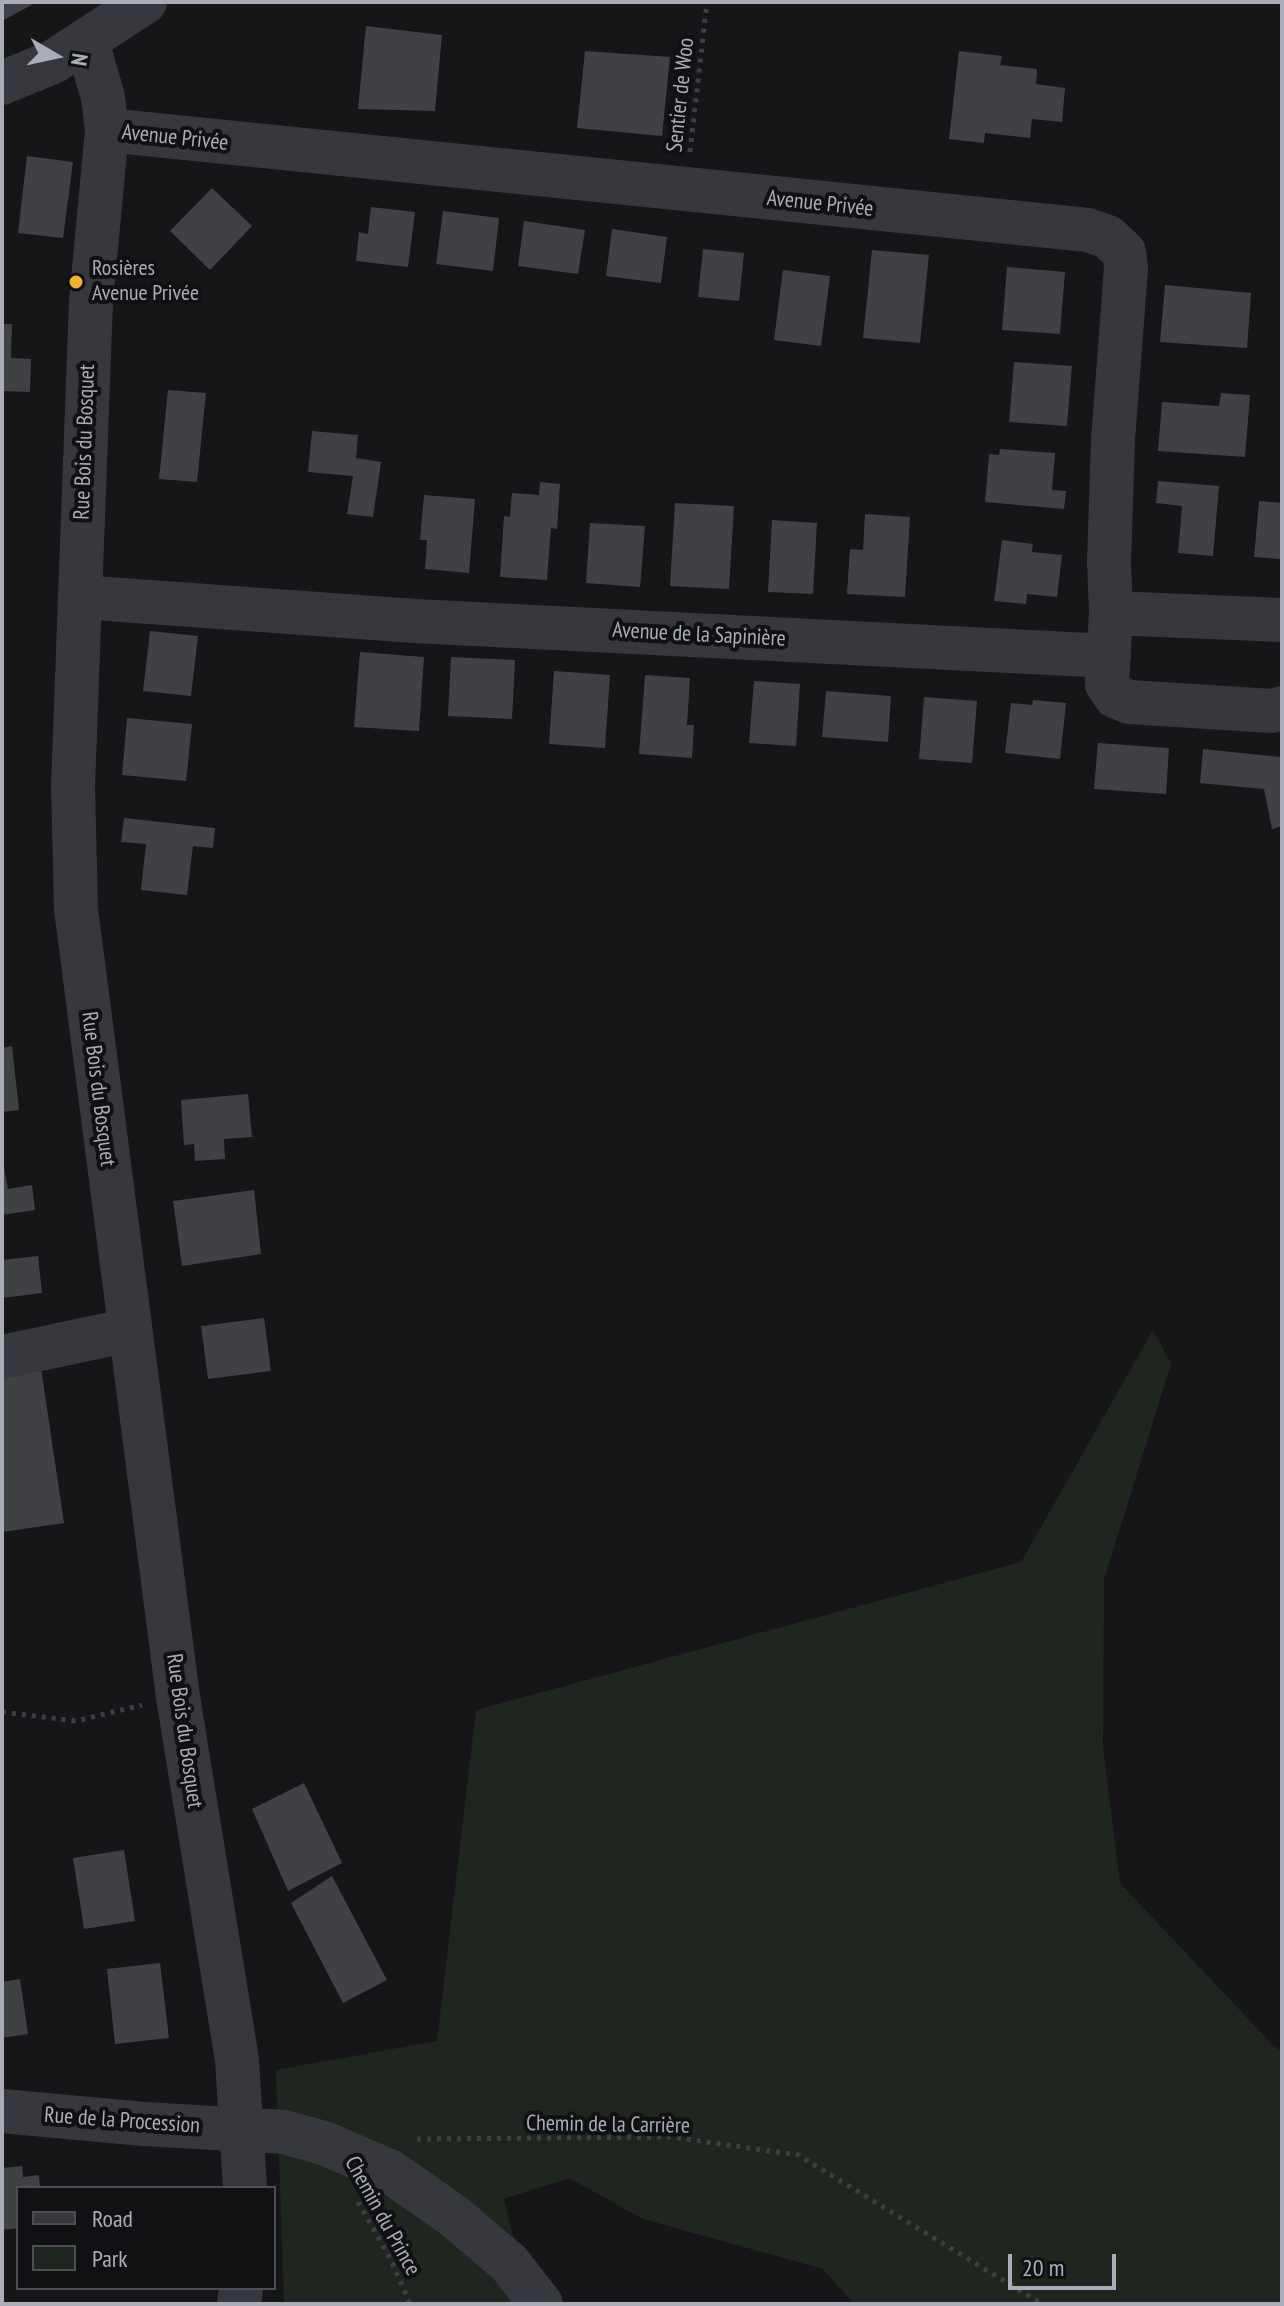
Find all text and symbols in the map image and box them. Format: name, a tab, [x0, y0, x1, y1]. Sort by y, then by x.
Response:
north arrow	[16, 16, 96, 96]
street label: Sentier de Woo	[662, 36, 700, 154]
text: N	[65, 52, 94, 68]
street label: Avenue Privée	[120, 119, 230, 157]
street label: Avenue Privée	[765, 185, 875, 223]
place label: Rosières Avenue Privée	[92, 256, 199, 308]
marker: Rosières Avenue Privée	[67, 273, 85, 291]
street label: Rue Bois du Bosquet	[69, 364, 101, 520]
street label: Avenue de la Sapinière	[612, 617, 786, 653]
street label: Rue Bois du Bosquet	[75, 1010, 121, 1168]
street label: Rue Bois du Bosquet	[160, 1652, 208, 1810]
street label: Rue de la Procession	[43, 2102, 201, 2140]
street label: Chemin de la Carrière	[526, 2110, 690, 2140]
street label: Chemin du Prince	[338, 2152, 426, 2280]
legend	[16, 2186, 276, 2290]
text: Road	[92, 2203, 133, 2234]
scale bar	[1012, 2238, 1120, 2288]
text: Park	[92, 2243, 128, 2274]
text: 20 m	[1022, 2252, 1064, 2283]

